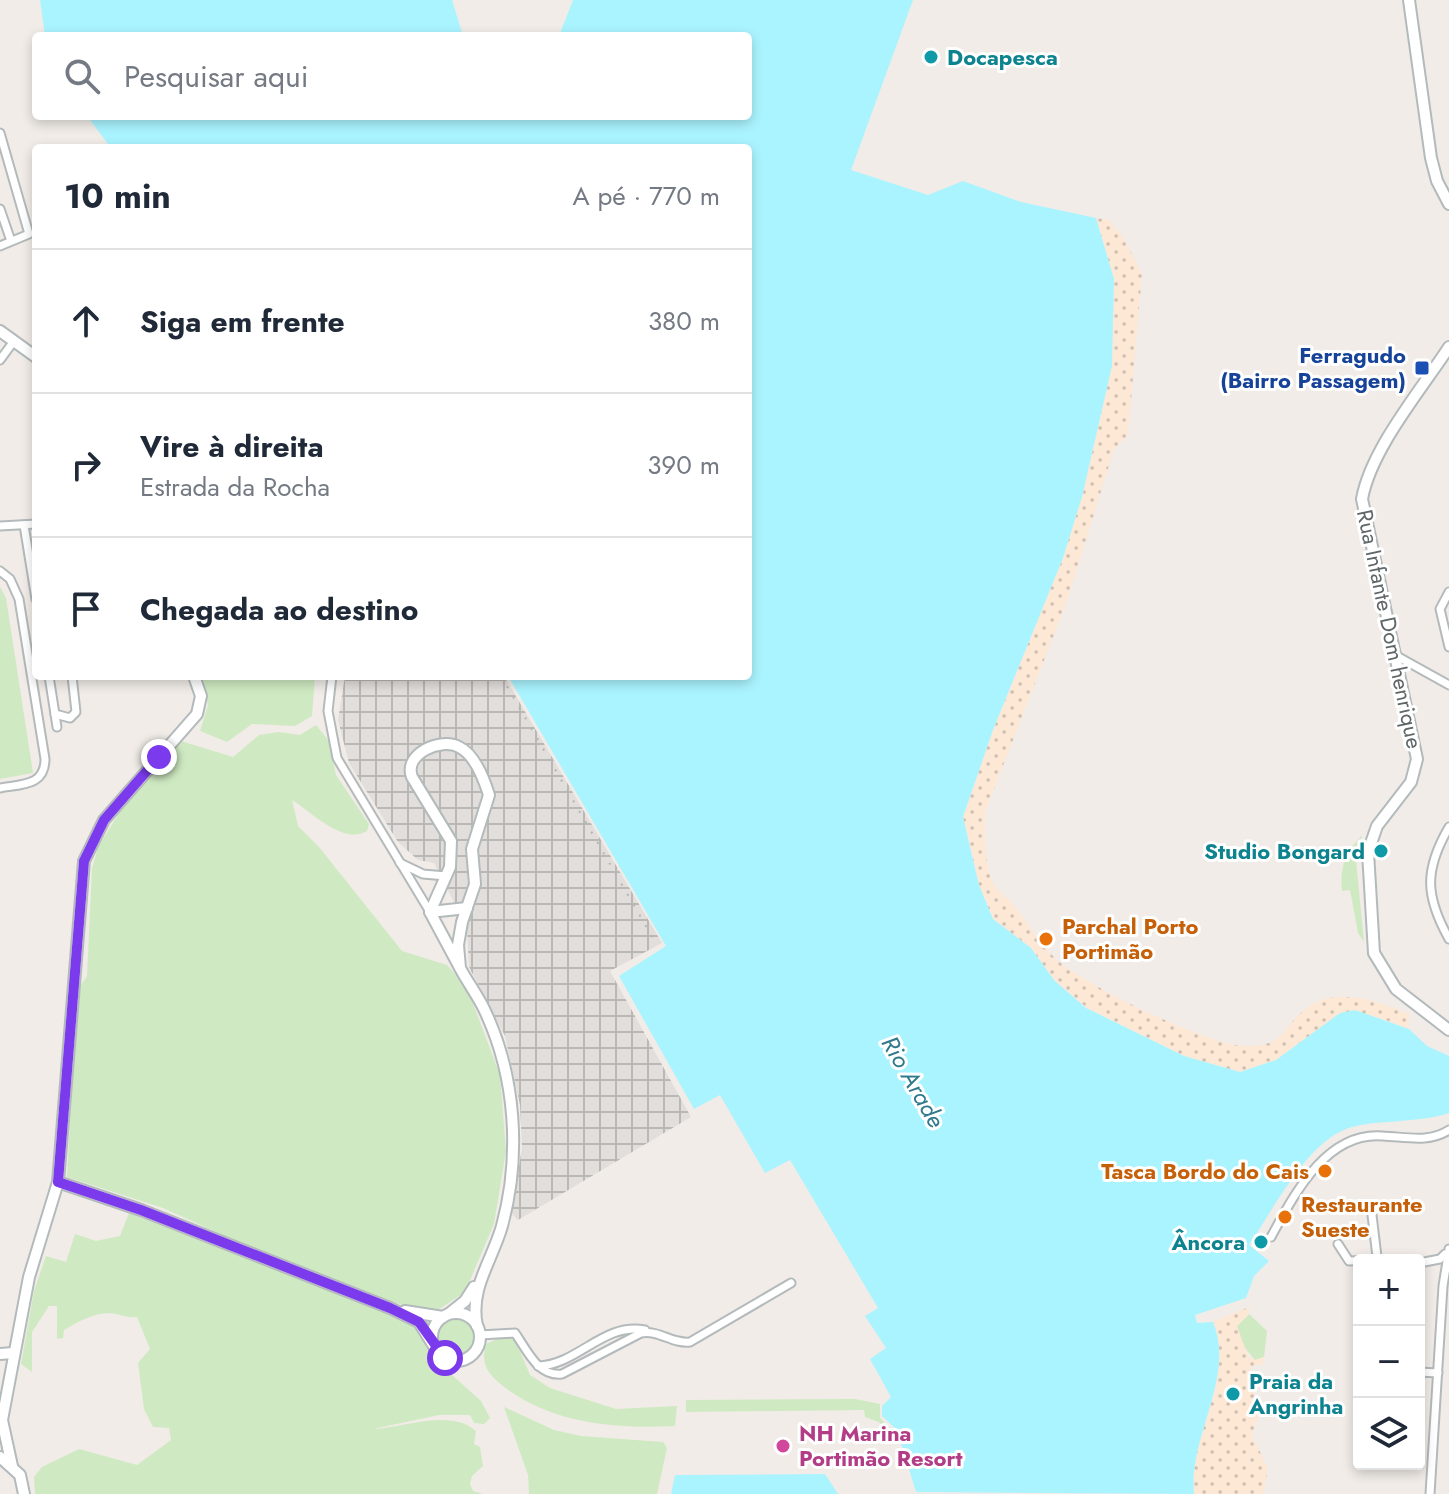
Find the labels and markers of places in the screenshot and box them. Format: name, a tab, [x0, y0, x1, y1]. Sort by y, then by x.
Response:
place label: Docapesca	[947, 41, 1058, 73]
marker: Docapesca	[922, 48, 940, 66]
place label: Ferragudo (Bairro Passagem)	[1220, 339, 1406, 396]
marker: Ferragudo (Bairro Passagem)	[1413, 359, 1431, 377]
place label: Studio Bongard	[1204, 835, 1365, 867]
marker: Studio Bongard	[1372, 842, 1390, 860]
place label: Parchal Porto Portimão	[1062, 910, 1198, 967]
marker: Parchal Porto Portimão	[1037, 930, 1055, 948]
place label: Tasca Bordo do Cais	[1101, 1155, 1309, 1187]
marker: Tasca Bordo do Cais	[1316, 1162, 1334, 1180]
place label: Restaurante Sueste	[1301, 1188, 1423, 1245]
marker: Restaurante Sueste	[1276, 1208, 1294, 1226]
place label: Âncora	[1170, 1226, 1245, 1258]
marker: Âncora	[1252, 1233, 1270, 1251]
place label: Praia da Angrinha	[1248, 1365, 1343, 1422]
marker: Praia da Angrinha	[1224, 1385, 1242, 1403]
place label: NH Marina Portimão Resort	[799, 1417, 963, 1474]
marker: NH Marina Portimão Resort	[774, 1437, 792, 1455]

